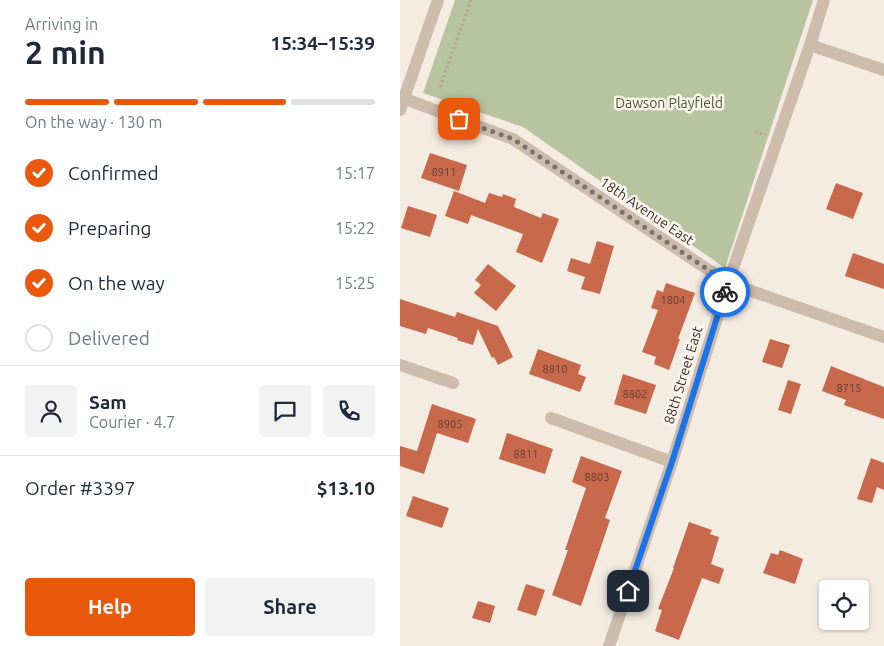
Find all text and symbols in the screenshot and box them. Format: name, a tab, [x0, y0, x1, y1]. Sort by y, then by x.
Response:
text: Arriving in	[25, 15, 98, 33]
text: 15:34–15:39	[270, 32, 375, 54]
text: 2 min	[25, 34, 106, 70]
park label: Dawson Playfield	[615, 95, 723, 111]
pin	[438, 98, 480, 140]
icon: bag	[445, 105, 473, 133]
text: On the way · 130 m	[25, 113, 162, 131]
icon: check	[25, 159, 53, 187]
text: Confirmed	[68, 162, 159, 184]
text: 15:17	[335, 164, 375, 182]
house number: 8911	[432, 166, 456, 178]
street label: 18th Avenue East	[597, 174, 697, 249]
icon: check	[25, 214, 53, 242]
text: Preparing	[68, 217, 152, 239]
text: 15:22	[335, 219, 375, 237]
courier	[700, 267, 750, 317]
icon: check	[25, 269, 53, 297]
text: On the way	[68, 272, 165, 294]
text: 15:25	[335, 274, 375, 292]
icon: bike	[711, 278, 739, 306]
house number: 1804	[661, 294, 685, 306]
street label: 88th Street East	[661, 324, 706, 426]
text: Delivered	[68, 327, 150, 349]
house number: 8810	[543, 363, 567, 375]
house number: 8715	[837, 382, 861, 394]
button: person	[25, 385, 77, 437]
button: chat	[259, 385, 311, 437]
button: phone	[323, 385, 375, 437]
house number: 8802	[623, 388, 647, 400]
text: Sam	[89, 391, 127, 413]
text: Courier · 4.7	[89, 413, 175, 431]
house number: 8905	[438, 418, 462, 430]
house number: 8811	[514, 448, 538, 460]
house number: 8803	[585, 471, 609, 483]
text: Order #3397	[25, 477, 135, 499]
text: $13.10	[317, 477, 375, 499]
pin	[607, 570, 649, 612]
icon: home	[614, 577, 642, 605]
button: Help	[25, 578, 195, 636]
button: Share	[205, 578, 375, 636]
map controls	[819, 580, 869, 630]
button: locate	[819, 580, 869, 630]

